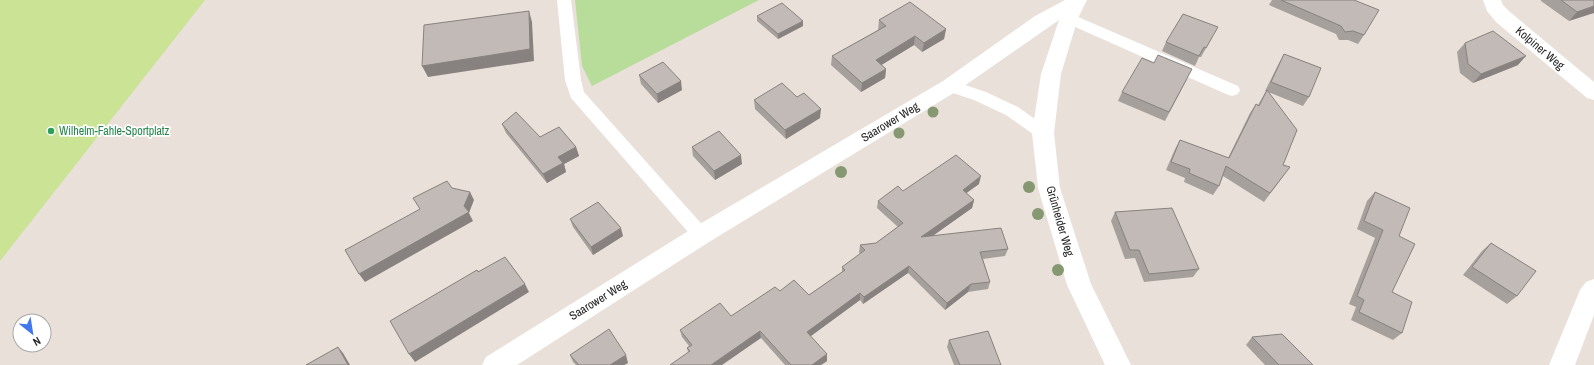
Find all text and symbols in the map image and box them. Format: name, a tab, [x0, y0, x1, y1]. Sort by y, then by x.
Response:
street label: Kolpiner Weg	[1512, 23, 1568, 74]
street label: Saarower Weg	[858, 98, 922, 146]
place label: Wilhelm-Fahle-Sportplatz	[59, 123, 170, 139]
marker: Wilhelm-Fahle-Sportplatz	[46, 126, 56, 136]
street label: Grünheider Weg	[1042, 184, 1078, 259]
street label: Saarower Weg	[566, 276, 630, 324]
north arrow	[12, 313, 52, 353]
text: N	[31, 334, 43, 349]

